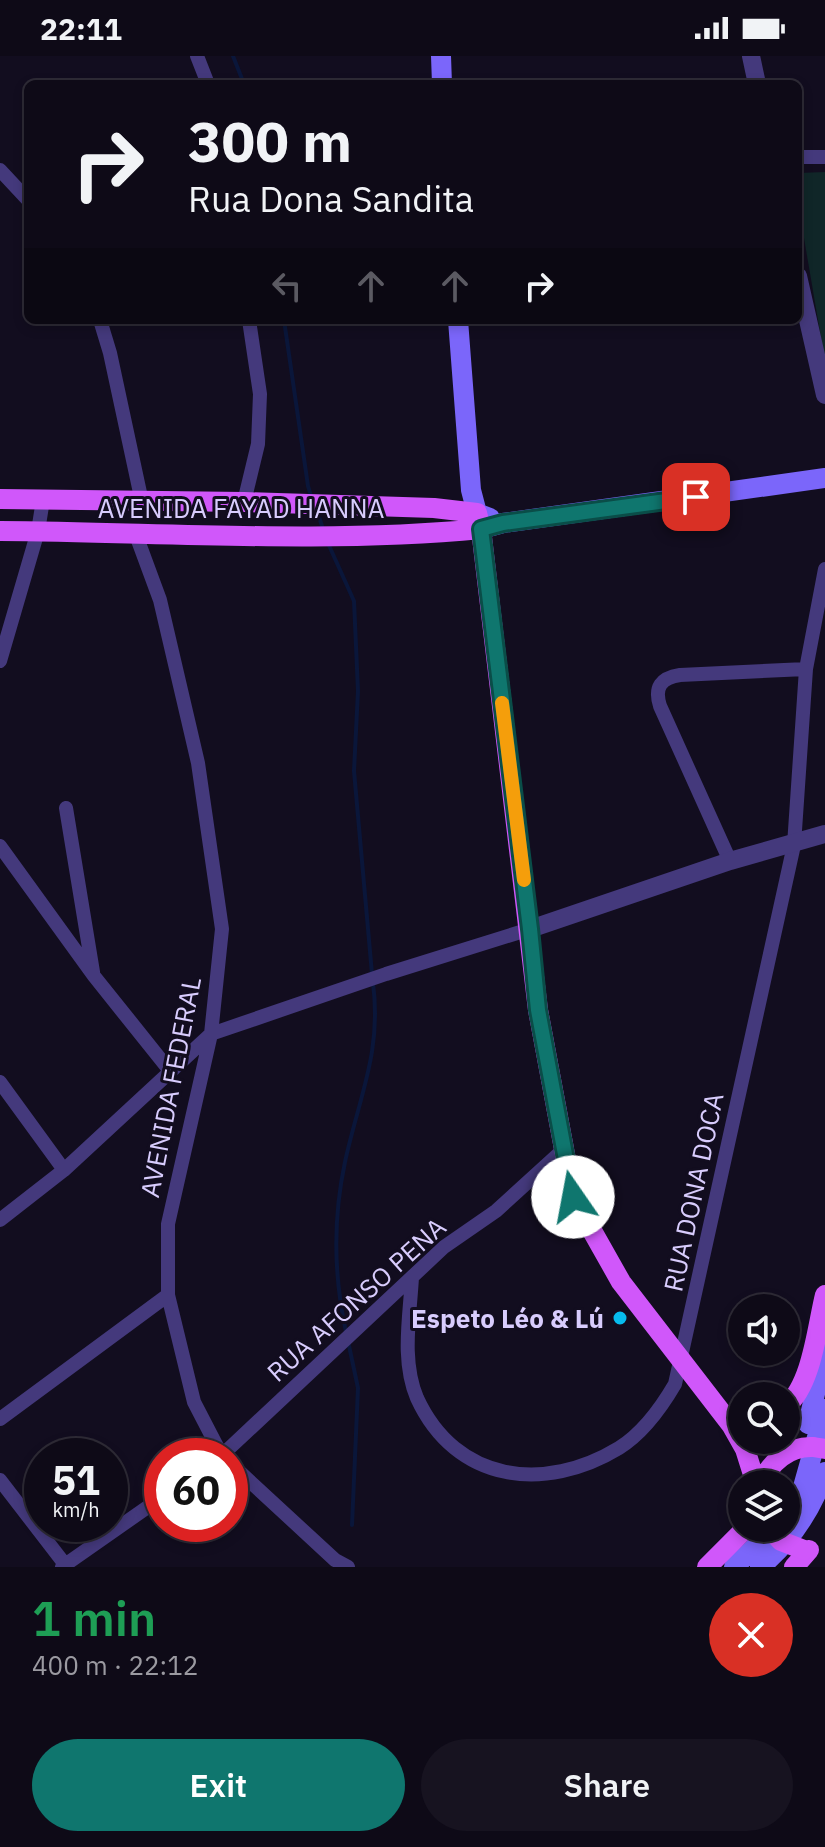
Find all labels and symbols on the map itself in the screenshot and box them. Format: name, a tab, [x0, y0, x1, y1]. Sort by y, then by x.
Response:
pin	[662, 463, 730, 531]
street label: AVENIDA FAYAD HANNA	[98, 491, 385, 525]
street label: AVENIDA FEDERAL	[132, 974, 208, 1200]
street label: RUA DONA DOCA	[655, 1089, 731, 1294]
position arrow	[531, 1155, 615, 1239]
street label: RUA AFONSO PENA	[259, 1209, 453, 1388]
place label: Espeto Léo & Lú	[411, 1301, 604, 1335]
marker: Espeto Léo & Lú	[611, 1309, 629, 1327]
speed limit sign: 60	[144, 1438, 248, 1542]

